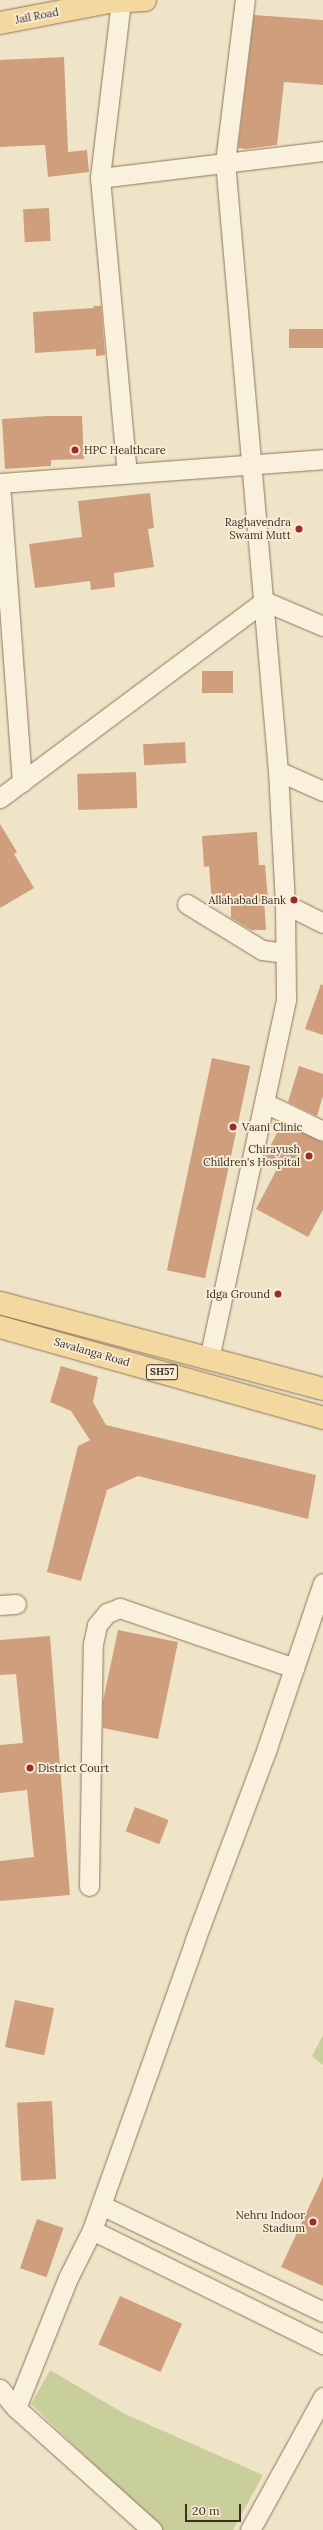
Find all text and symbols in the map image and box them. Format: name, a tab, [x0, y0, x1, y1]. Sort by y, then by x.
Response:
street label: Jail Road	[14, 5, 60, 27]
place label: HPC Healthcare	[84, 443, 166, 457]
marker: HPC Healthcare	[69, 444, 81, 456]
place label: Raghavendra Swami Mutt	[225, 516, 291, 542]
marker: Raghavendra Swami Mutt	[294, 524, 304, 534]
place label: Allahabad Bank	[209, 893, 286, 907]
marker: Allahabad Bank	[289, 895, 299, 905]
place label: Vaani Clinic	[242, 1120, 302, 1134]
marker: Vaani Clinic	[227, 1121, 239, 1133]
place label: Chirayush Children's Hospital	[203, 1143, 300, 1169]
marker: Chirayush Children's Hospital	[303, 1150, 315, 1162]
place label: Idga Ground	[206, 1287, 270, 1301]
marker: Idga Ground	[273, 1289, 283, 1299]
street label: Savalanga Road	[52, 1335, 132, 1369]
road number: SH57	[145, 1364, 179, 1380]
place label: District Court	[38, 1761, 109, 1775]
marker: District Court	[25, 1763, 35, 1773]
place label: Nehru Indoor Stadium	[235, 2209, 305, 2235]
marker: Nehru Indoor Stadium	[308, 2217, 318, 2227]
scale bar	[187, 2496, 243, 2522]
text: 20 m	[192, 2503, 220, 2518]

